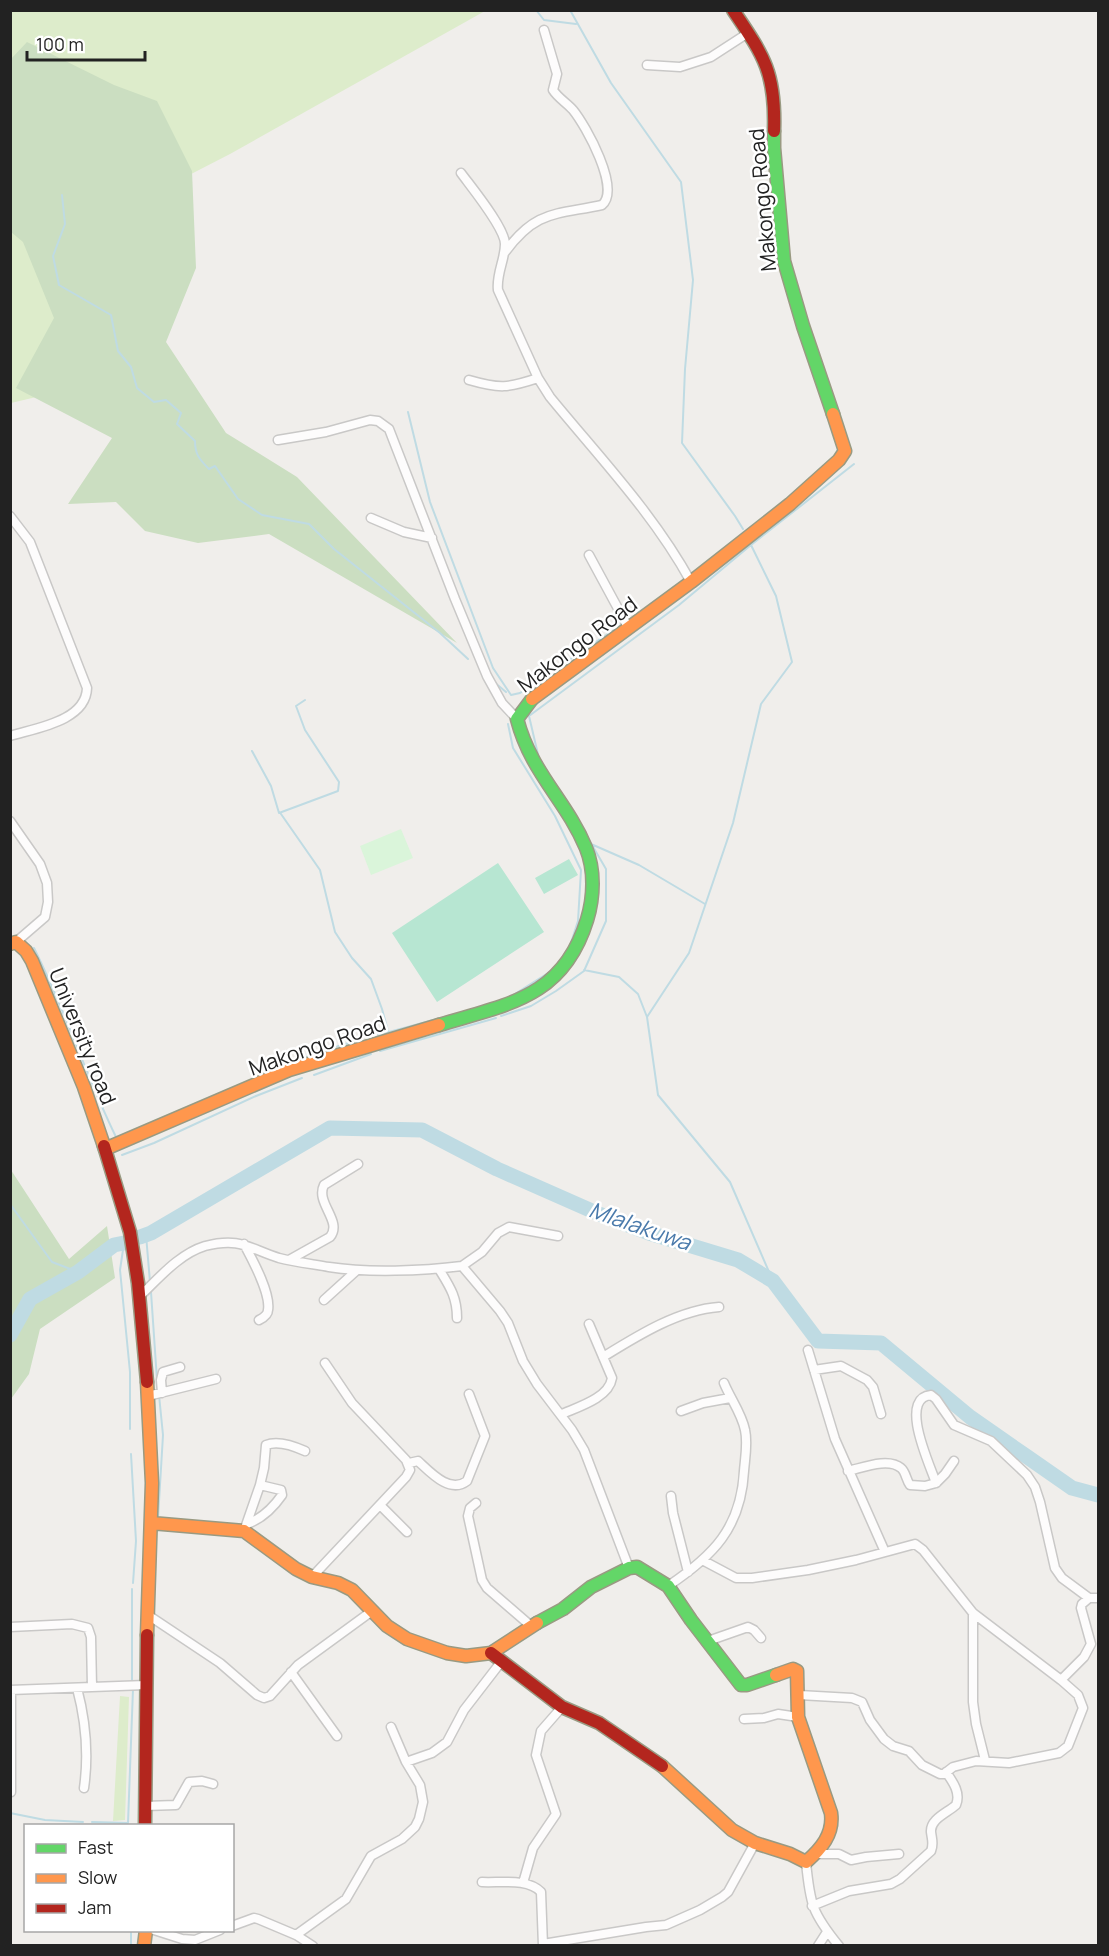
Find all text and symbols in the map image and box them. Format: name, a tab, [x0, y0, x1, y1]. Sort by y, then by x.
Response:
scale bar	[27, 24, 146, 62]
text: 100 m	[36, 32, 84, 56]
street label: Makongo Road	[742, 127, 782, 273]
street label: Makongo Road	[511, 590, 643, 698]
street label: University road	[43, 964, 123, 1108]
street label: Makongo Road	[245, 1008, 389, 1082]
water label: Mlalakuwa	[585, 1195, 697, 1258]
legend	[24, 1824, 234, 1932]
text: Fast	[78, 1835, 113, 1859]
text: Slow	[78, 1865, 118, 1889]
text: Jam	[78, 1895, 112, 1919]

